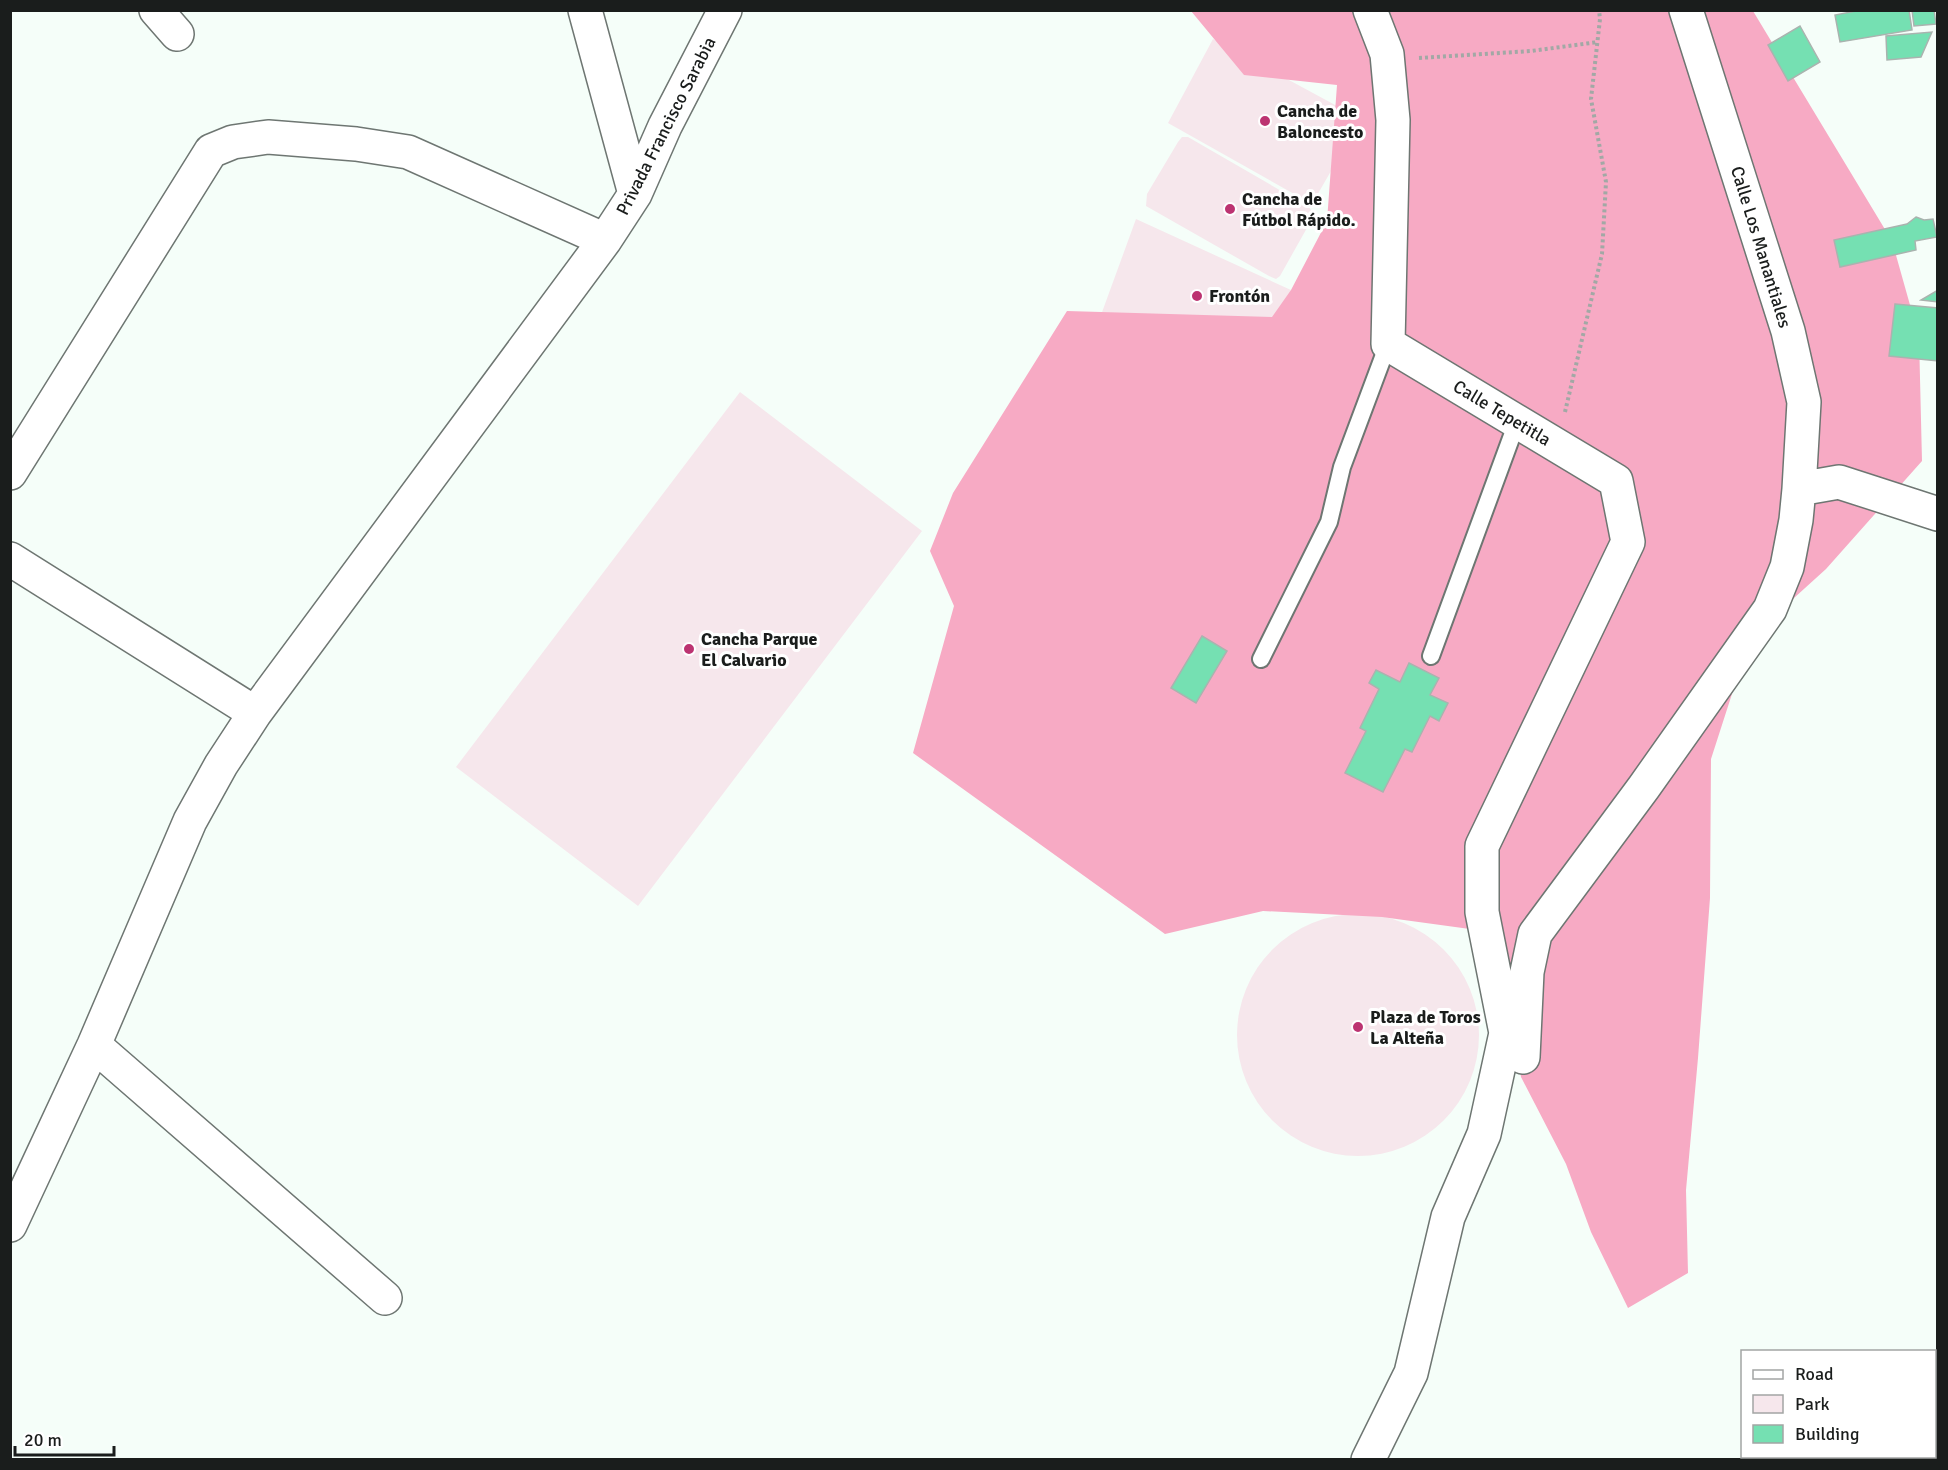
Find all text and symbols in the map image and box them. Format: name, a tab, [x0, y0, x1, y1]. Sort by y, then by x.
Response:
street label: Privada Francisco Sarabia	[611, 33, 721, 219]
place label: Cancha de Baloncesto	[1277, 100, 1363, 143]
marker: Cancha de Baloncesto	[1258, 114, 1272, 128]
street label: Calle Los Manantiales	[1726, 163, 1796, 331]
place label: Cancha de Fútbol Rápido.	[1242, 188, 1356, 231]
marker: Cancha de Fútbol Rápido.	[1223, 202, 1237, 216]
place label: Frontón	[1209, 285, 1270, 307]
marker: Frontón	[1190, 289, 1204, 303]
street label: Calle Tepetitla	[1449, 375, 1555, 451]
place label: Cancha Parque El Calvario	[701, 628, 817, 671]
marker: Cancha Parque El Calvario	[682, 642, 696, 656]
place label: Plaza de Toros La Alteña	[1370, 1006, 1481, 1049]
marker: Plaza de Toros La Alteña	[1351, 1020, 1365, 1034]
legend	[1741, 1350, 1936, 1458]
text: Road	[1795, 1363, 1834, 1385]
text: Park	[1795, 1393, 1830, 1415]
scale bar	[15, 1419, 114, 1457]
text: Building	[1795, 1423, 1859, 1445]
text: 20 m	[24, 1429, 62, 1451]

